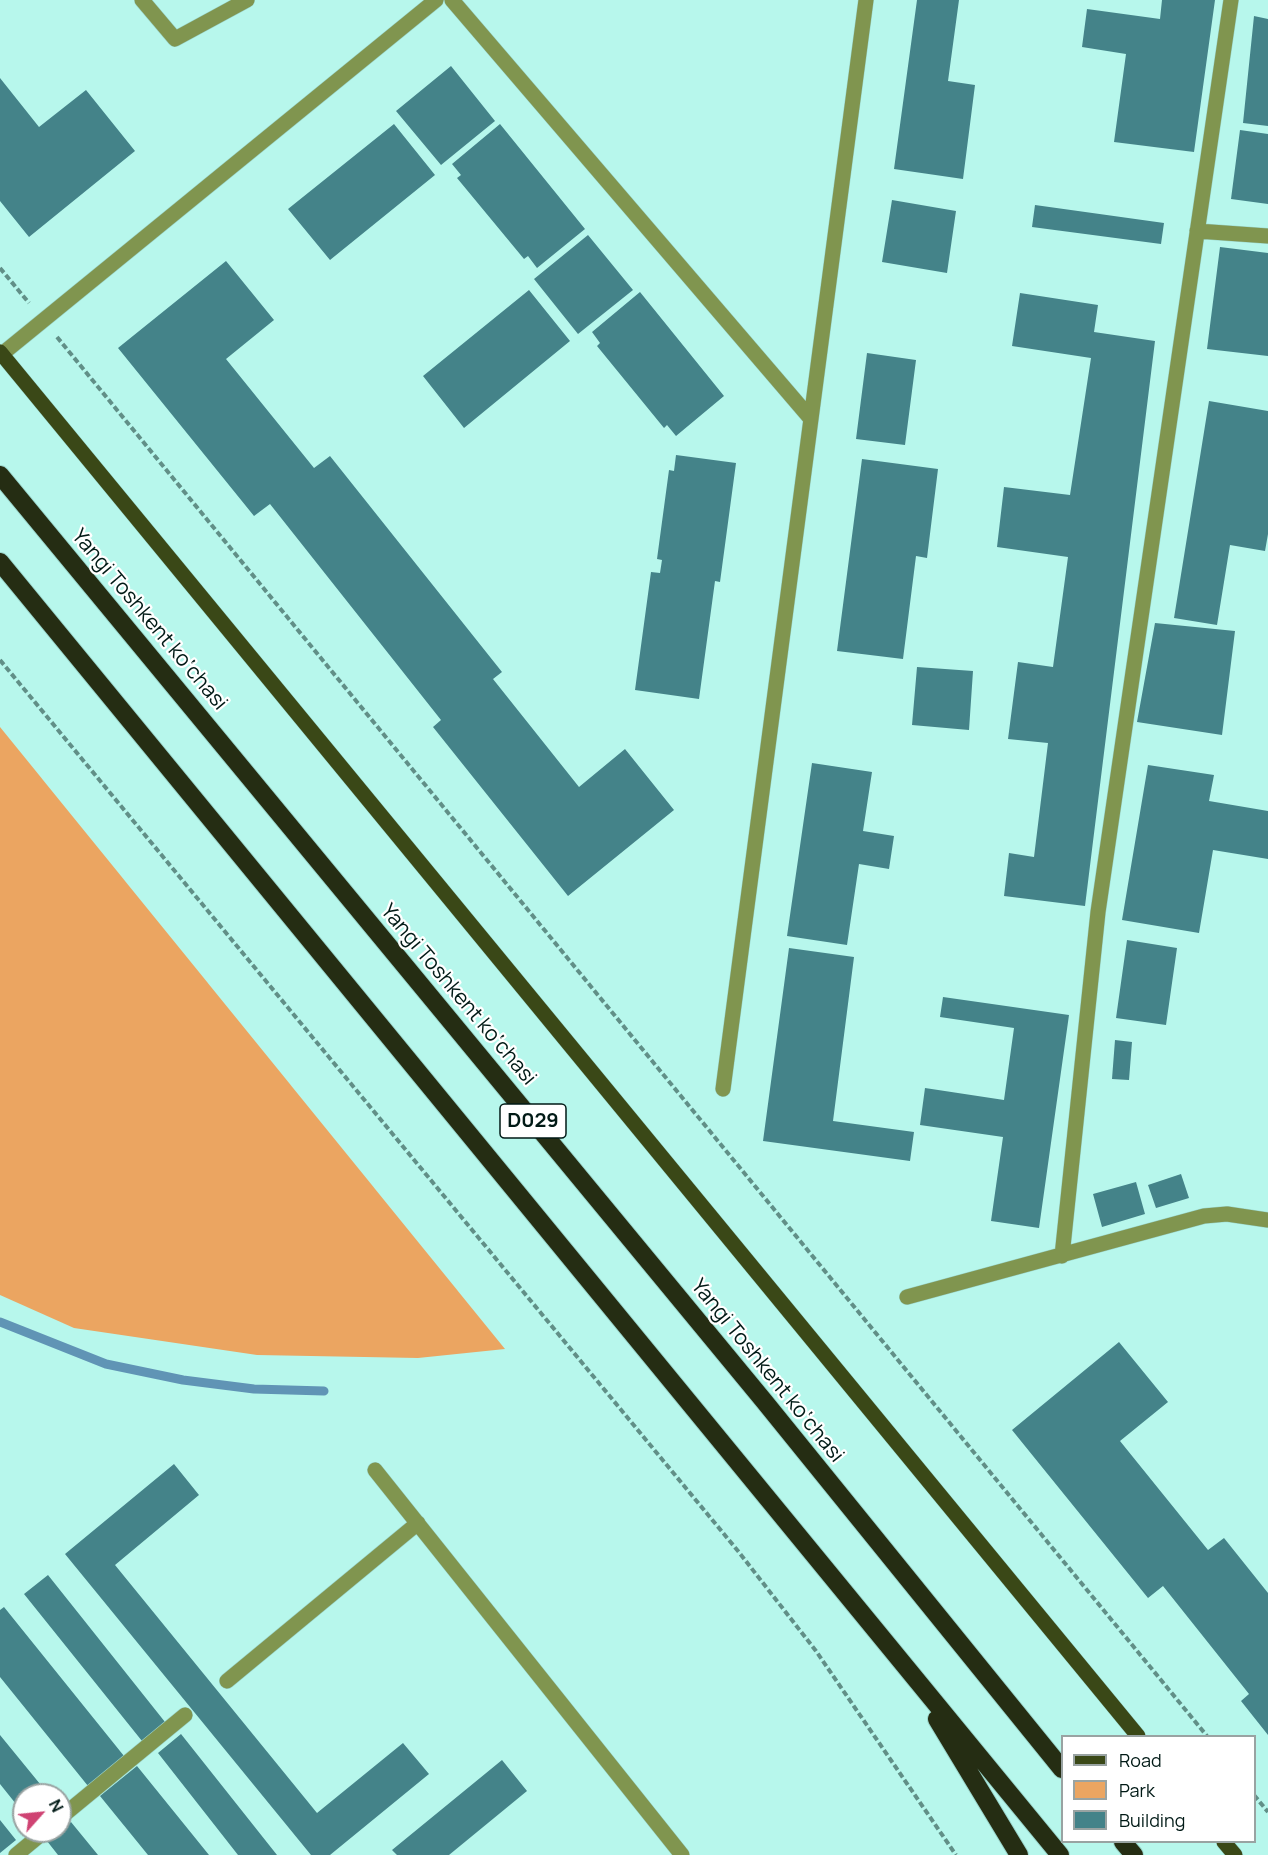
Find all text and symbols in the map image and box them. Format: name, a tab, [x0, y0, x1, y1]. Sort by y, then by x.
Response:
street label: Yangi Toshkent ko‘chasi	[66, 524, 232, 716]
street label: Yangi Toshkent ko‘chasi	[375, 899, 541, 1091]
road number: D029	[500, 1104, 566, 1138]
street label: Yangi Toshkent ko‘chasi	[685, 1274, 849, 1468]
legend	[1061, 1735, 1256, 1843]
text: Road	[1119, 1748, 1162, 1772]
text: Park	[1119, 1778, 1155, 1802]
north arrow	[12, 1783, 72, 1843]
text: N	[44, 1796, 69, 1816]
text: Building	[1119, 1808, 1185, 1832]

